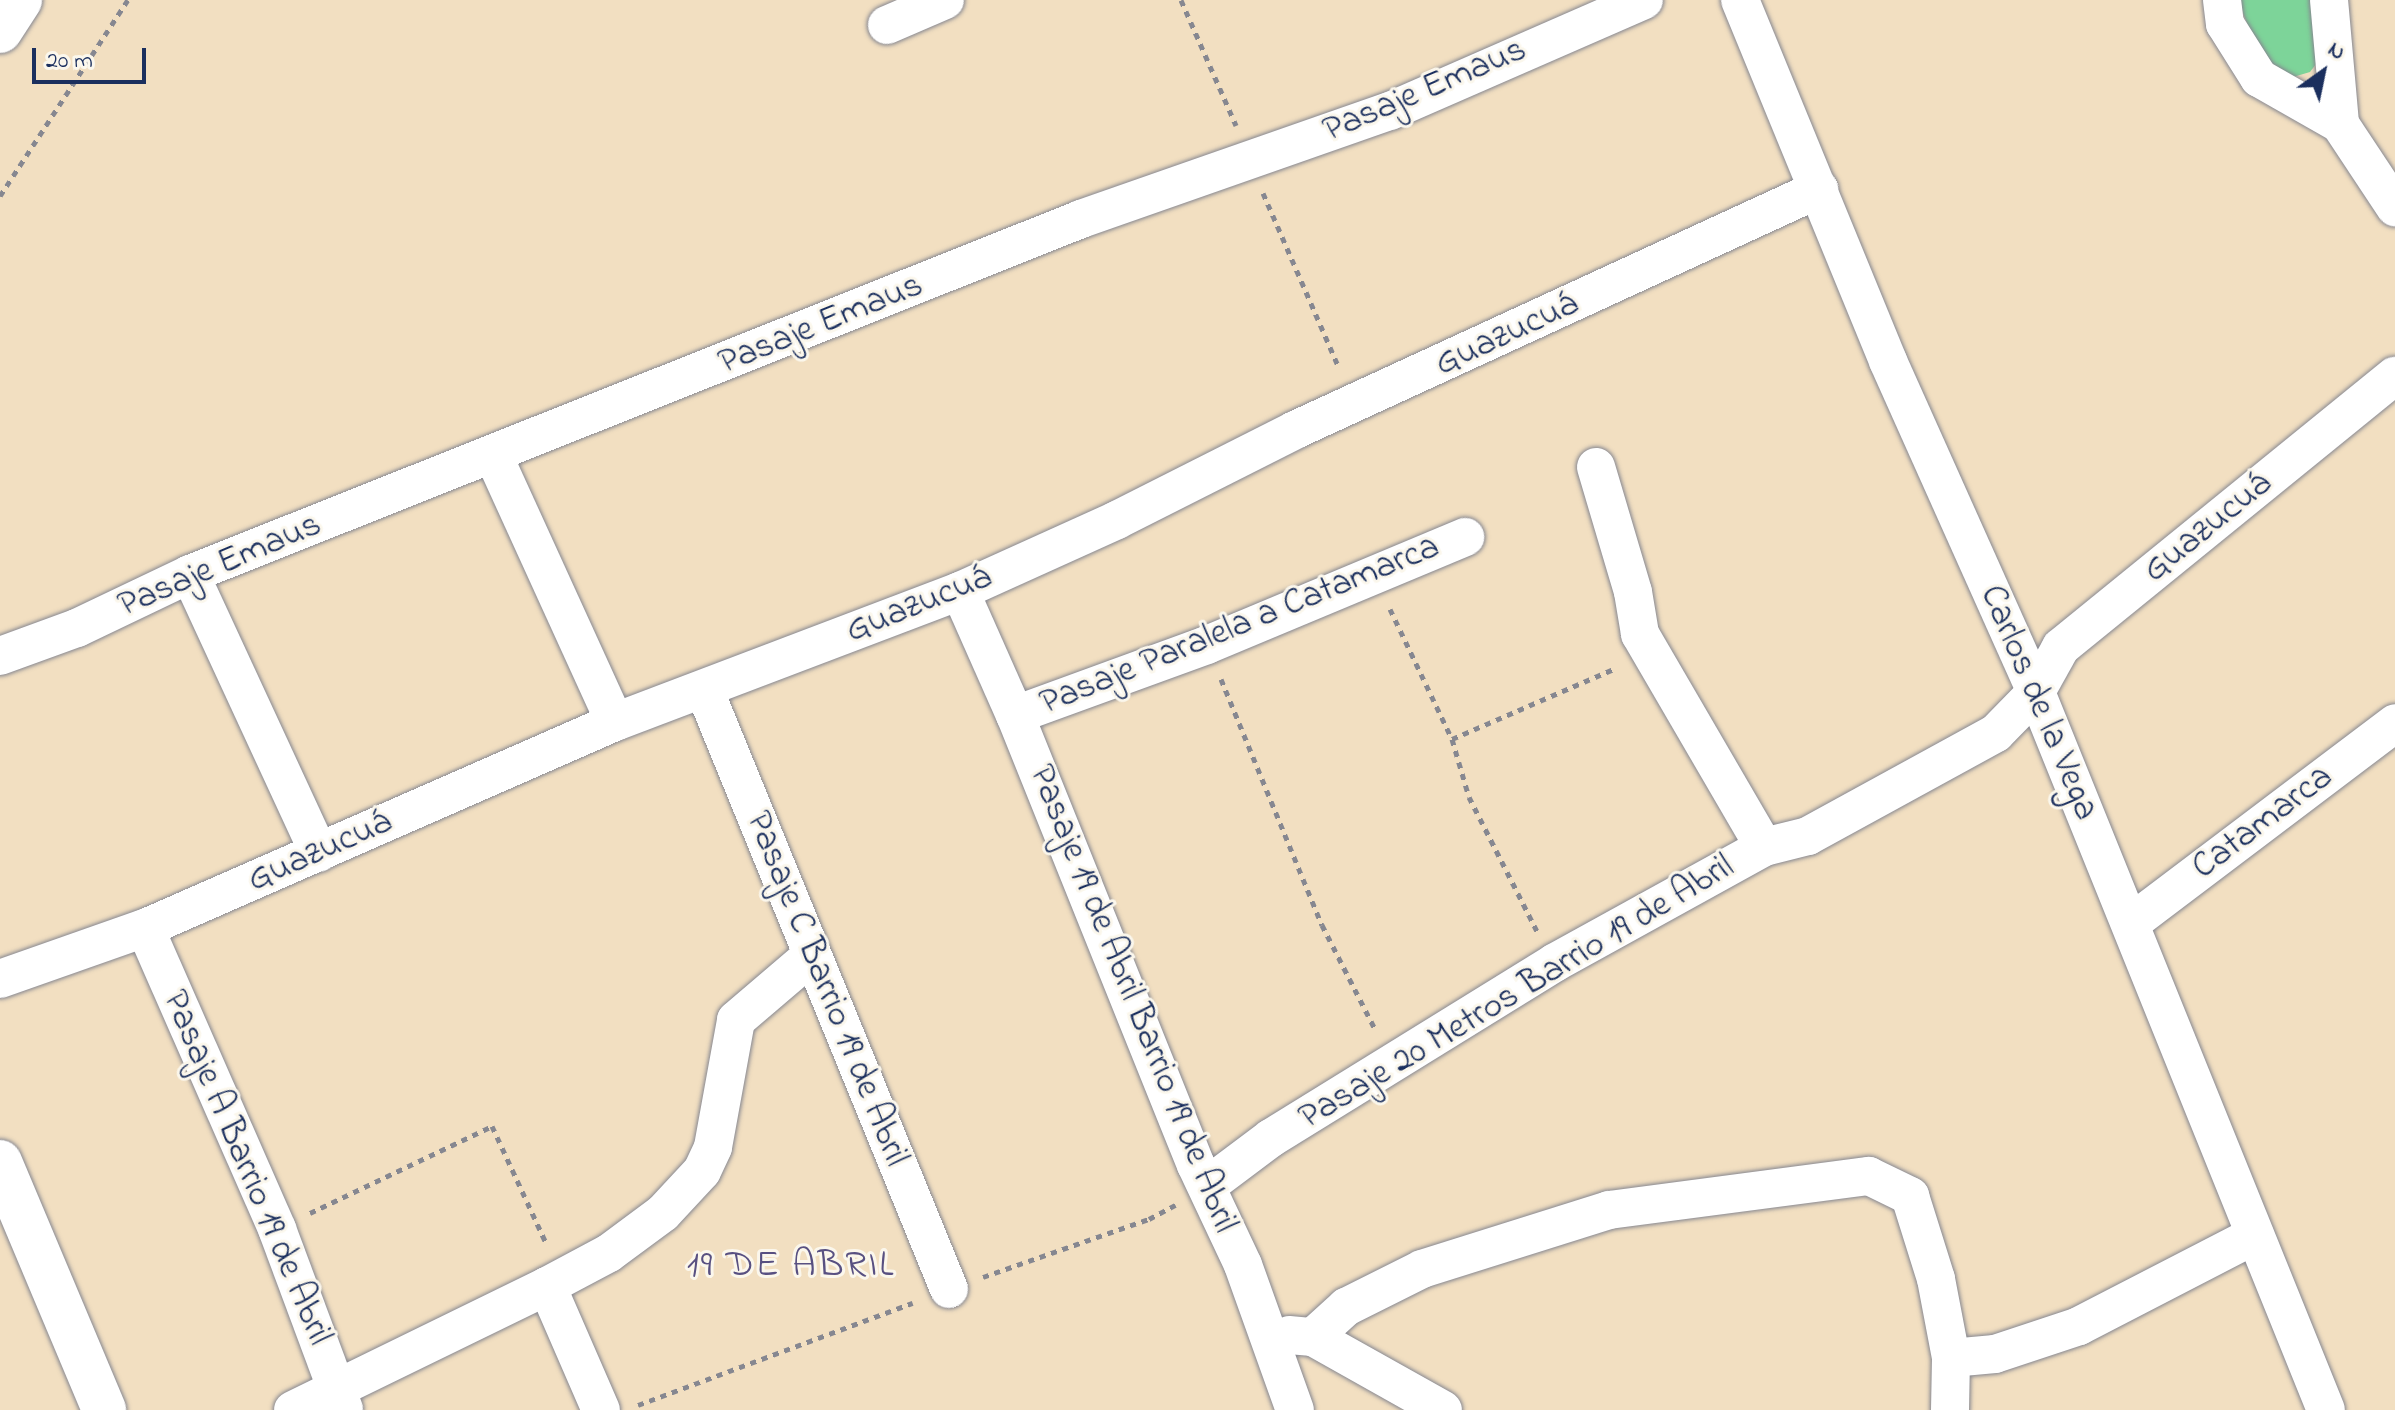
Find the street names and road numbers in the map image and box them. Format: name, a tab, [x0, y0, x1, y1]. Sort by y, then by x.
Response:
street label: Pasaje Emaus	[1317, 29, 1533, 153]
street label: Pasaje Emaus	[713, 264, 929, 386]
street label: Guazucuá	[1429, 283, 1585, 387]
street label: Guazucuá	[2135, 463, 2281, 593]
street label: Pasaje Emaus	[112, 504, 328, 628]
street label: Pasaje Paralela a Catamarca	[1034, 526, 1446, 726]
street label: Guazucuá	[840, 556, 998, 654]
street label: Carlos de la Vega	[1969, 579, 2107, 827]
street label: Catamarca	[2184, 756, 2342, 890]
street label: Pasaje 19 de Abril Barrio 19 de Abril	[1018, 759, 1246, 1239]
street label: Guazucuá	[241, 801, 399, 903]
street label: Pasaje C Barrio 19 de Abril	[735, 805, 917, 1173]
street label: Pasaje 20 Metros Barrio 19 de Abril	[1292, 846, 1742, 1140]
street label: Pasaje A Barrio 19 de Abril	[152, 984, 340, 1352]

